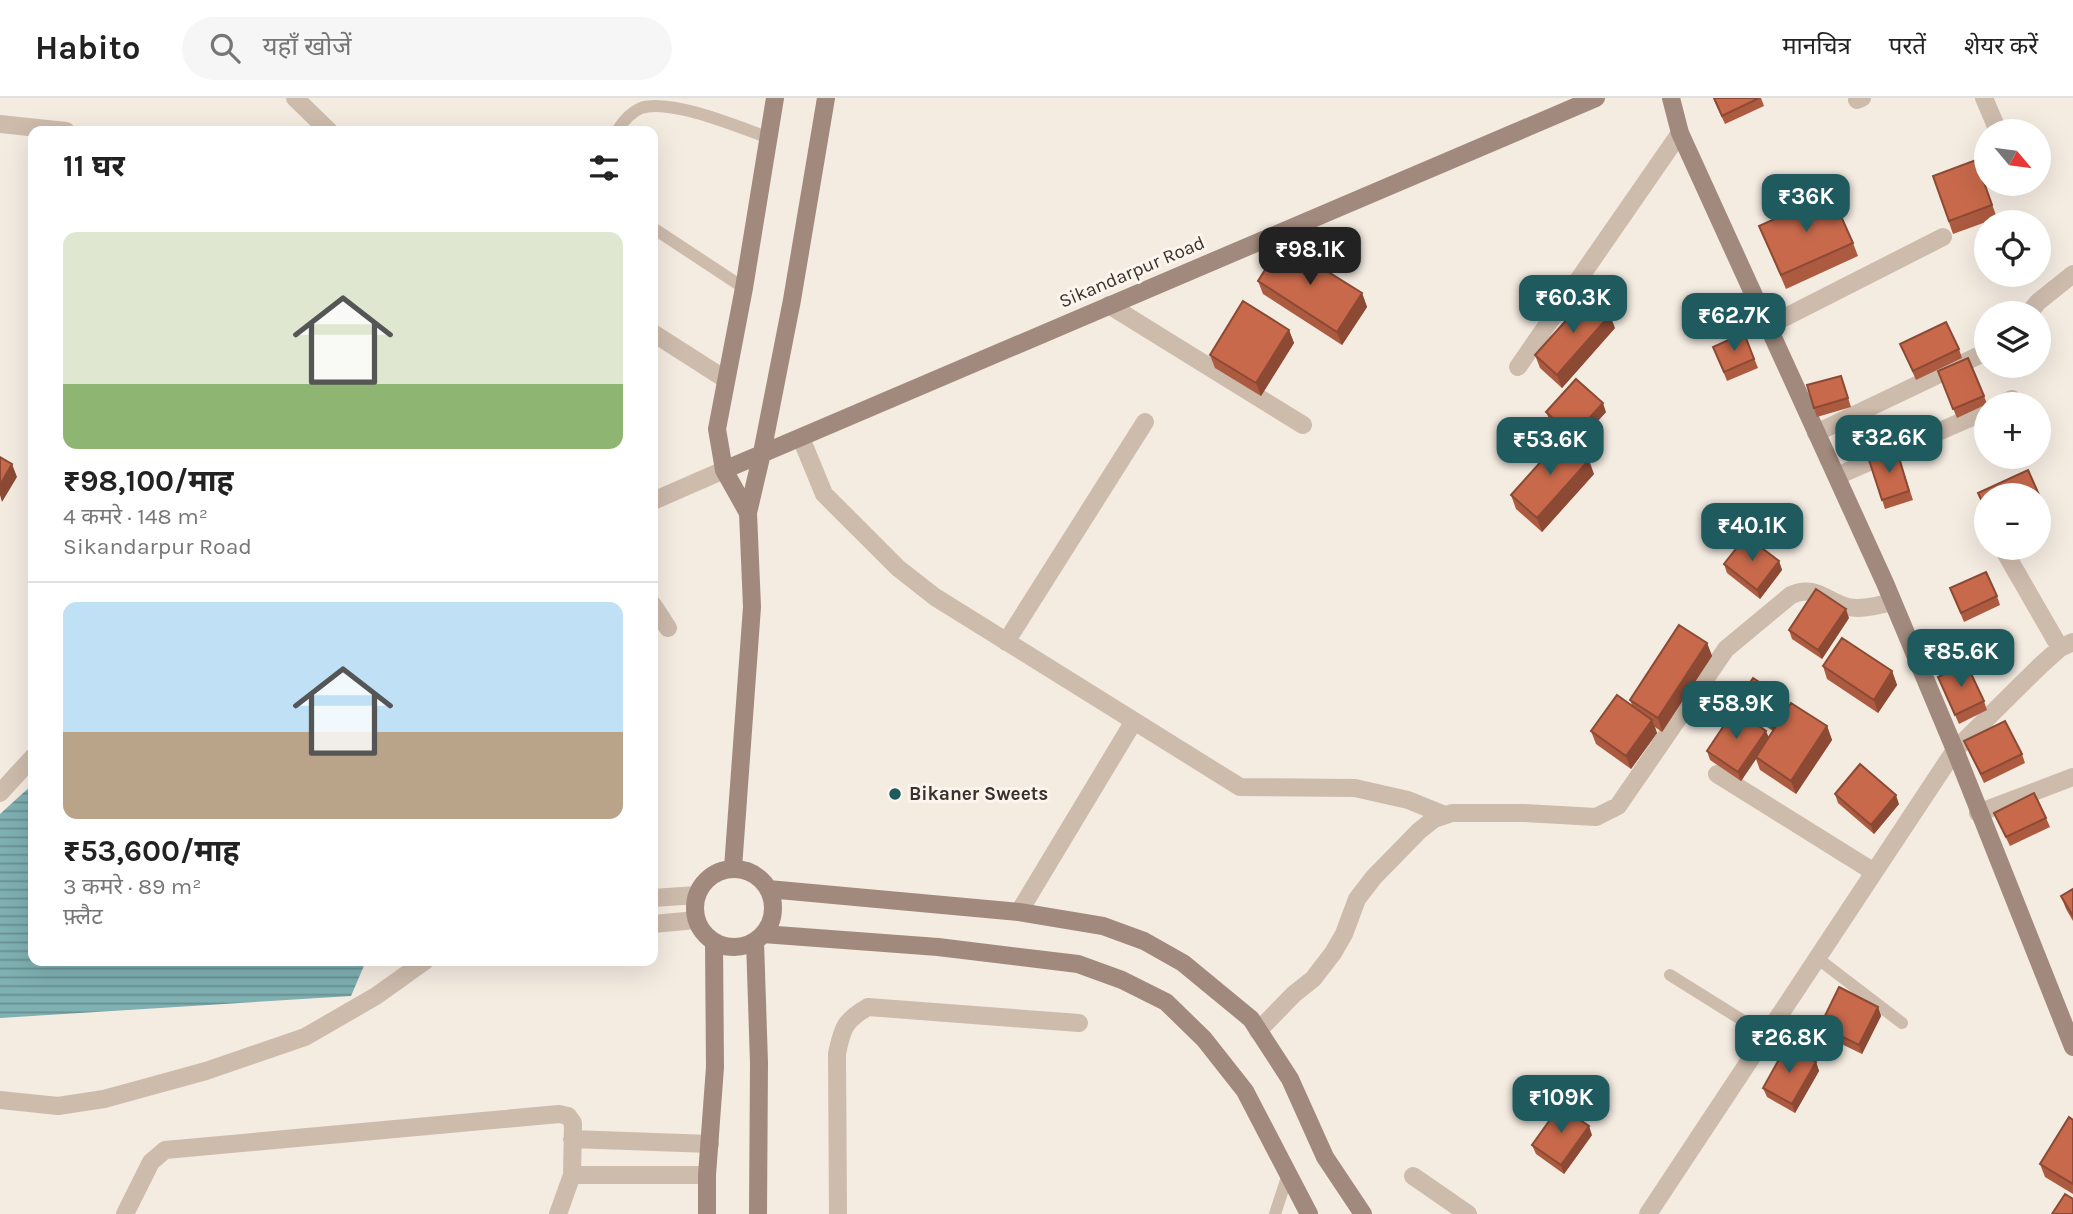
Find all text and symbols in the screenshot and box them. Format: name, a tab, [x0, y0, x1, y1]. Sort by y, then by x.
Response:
search box	[182, 17, 672, 80]
text: Habito	[35, 29, 140, 67]
icon: search	[206, 29, 244, 67]
text: यहाँ खोजें	[262, 31, 351, 62]
text: मानचित्र	[1782, 32, 1851, 60]
text: परतें	[1889, 32, 1926, 60]
text: शेयर करें	[1964, 32, 2038, 60]
north arrow	[1974, 119, 2051, 196]
map controls	[1974, 119, 2051, 560]
text: 11 घर	[63, 148, 125, 184]
icon: filters	[585, 149, 623, 187]
pin: ₹36K	[1765, 174, 1847, 234]
text: ₹36K	[1778, 183, 1834, 210]
button: locate	[1974, 210, 2051, 287]
pin: ₹98.1K	[1253, 228, 1367, 287]
street label: Sikandarpur Road	[1056, 231, 1208, 313]
text: ₹98.1K	[1275, 236, 1345, 263]
pin: ₹60.3K	[1516, 275, 1630, 335]
icon: home	[280, 277, 406, 403]
text: ₹60.3K	[1535, 284, 1611, 311]
pin: ₹62.7K	[1677, 294, 1791, 353]
button: layers	[1974, 301, 2051, 378]
text: ₹62.7K	[1698, 302, 1770, 329]
button: +	[1974, 392, 2051, 469]
pin: ₹32.6K	[1832, 416, 1946, 475]
pin: ₹53.6K	[1493, 418, 1607, 477]
text: ₹32.6K	[1851, 424, 1927, 451]
text: ₹53.6K	[1513, 426, 1587, 453]
text: ₹98,100/माह	[63, 463, 234, 499]
button: −	[1974, 483, 2051, 560]
text: 4 कमरे · 148 m²	[63, 503, 208, 530]
pin: ₹40.1K	[1695, 504, 1809, 563]
text: ₹40.1K	[1717, 512, 1787, 539]
text: Sikandarpur Road	[63, 533, 252, 560]
pin: ₹85.6K	[1904, 630, 2018, 689]
text: ₹85.6K	[1923, 638, 1999, 665]
icon: home	[280, 648, 406, 774]
pin: ₹58.9K	[1679, 682, 1793, 741]
text: ₹58.9K	[1698, 690, 1774, 717]
place label: Bikaner Sweets	[909, 783, 1048, 805]
marker: Bikaner Sweets	[887, 786, 903, 802]
text: ₹53,600/माह	[63, 833, 240, 869]
text: 3 कमरे · 89 m²	[63, 873, 202, 900]
text: फ़्लैट	[63, 903, 103, 930]
pin: ₹26.8K	[1732, 1016, 1846, 1075]
text: ₹26.8K	[1751, 1024, 1827, 1051]
pin: ₹109K	[1512, 1076, 1610, 1135]
text: ₹109K	[1529, 1084, 1593, 1111]

